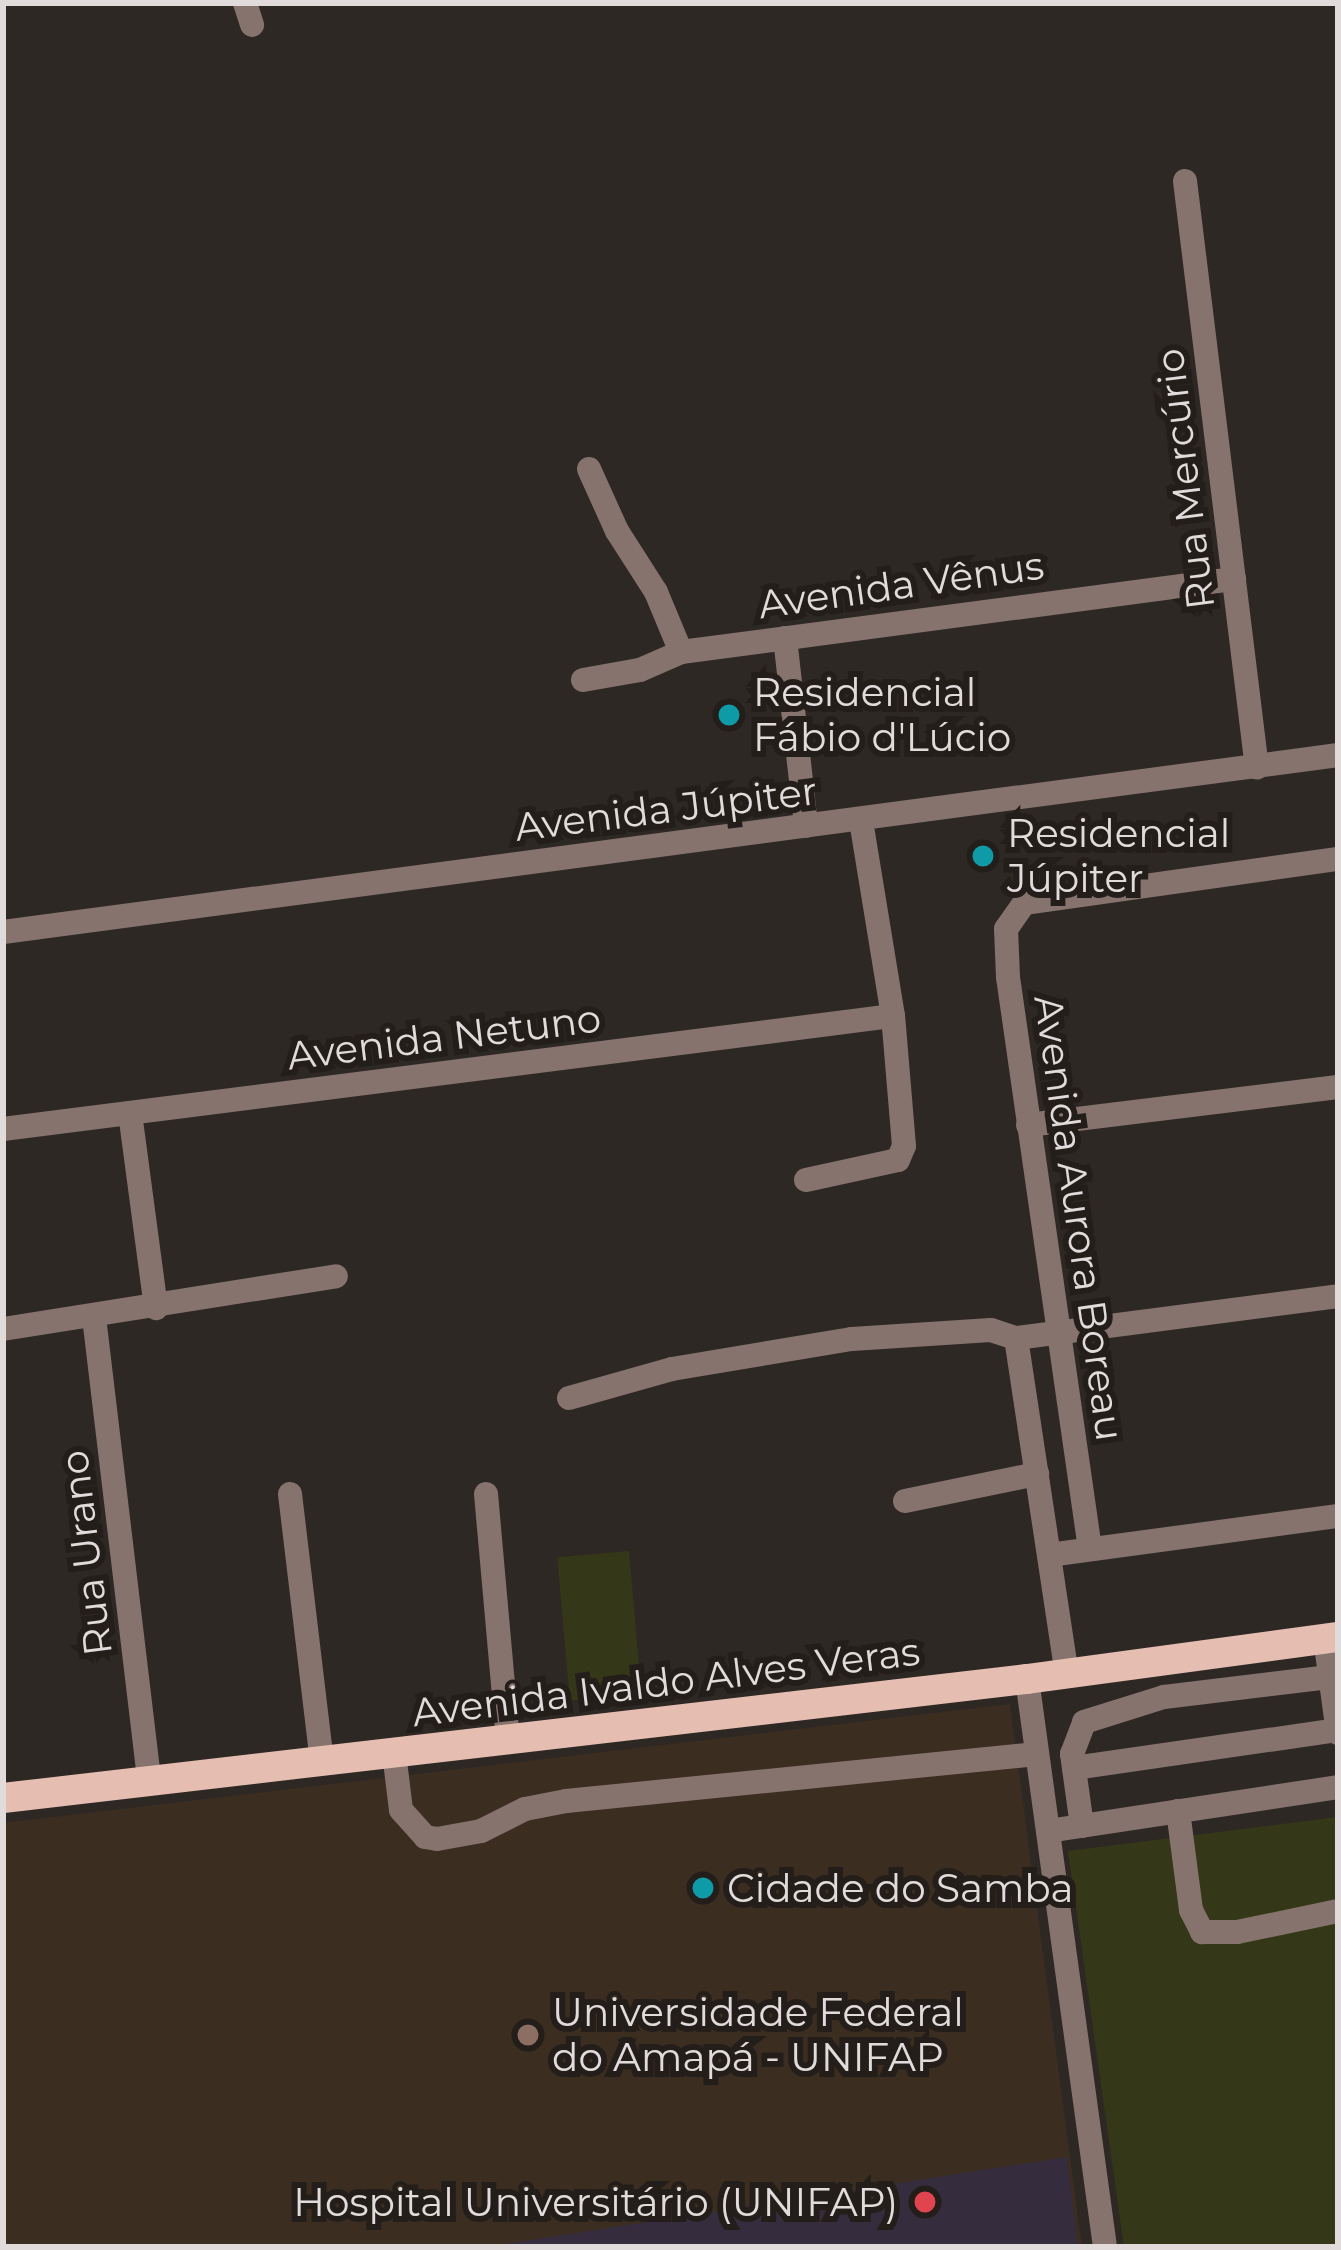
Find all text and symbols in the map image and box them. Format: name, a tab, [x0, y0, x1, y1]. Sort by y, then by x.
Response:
street label: Rua Mercúrio	[1146, 346, 1224, 612]
street label: Avenida Vênus	[755, 542, 1047, 628]
place label: Residencial Fábio d'Lúcio	[753, 670, 1011, 761]
marker: Residencial Fábio d'Lúcio	[716, 702, 742, 728]
street label: Avenida Júpiter	[512, 767, 820, 851]
place label: Residencial Júpiter	[1007, 811, 1230, 902]
marker: Residencial Júpiter	[970, 843, 996, 869]
street label: Avenida Aurora Boreau	[1025, 992, 1133, 1444]
street label: Avenida Netuno	[284, 995, 604, 1079]
street label: Rua Urano	[50, 1448, 122, 1658]
street label: Avenida Ivaldo Alves Veras	[410, 1628, 922, 1736]
place label: Cidade do Samba	[727, 1865, 1074, 1911]
marker: Cidade do Samba	[690, 1875, 716, 1901]
place label: Universidade Federal do Amapá - UNIFAP	[552, 1990, 964, 2081]
marker: Universidade Federal do Amapá - UNIFAP	[515, 2022, 541, 2048]
place label: Hospital Universitário (UNIFAP)	[293, 2179, 898, 2225]
marker: Hospital Universitário (UNIFAP)	[909, 2186, 941, 2218]

